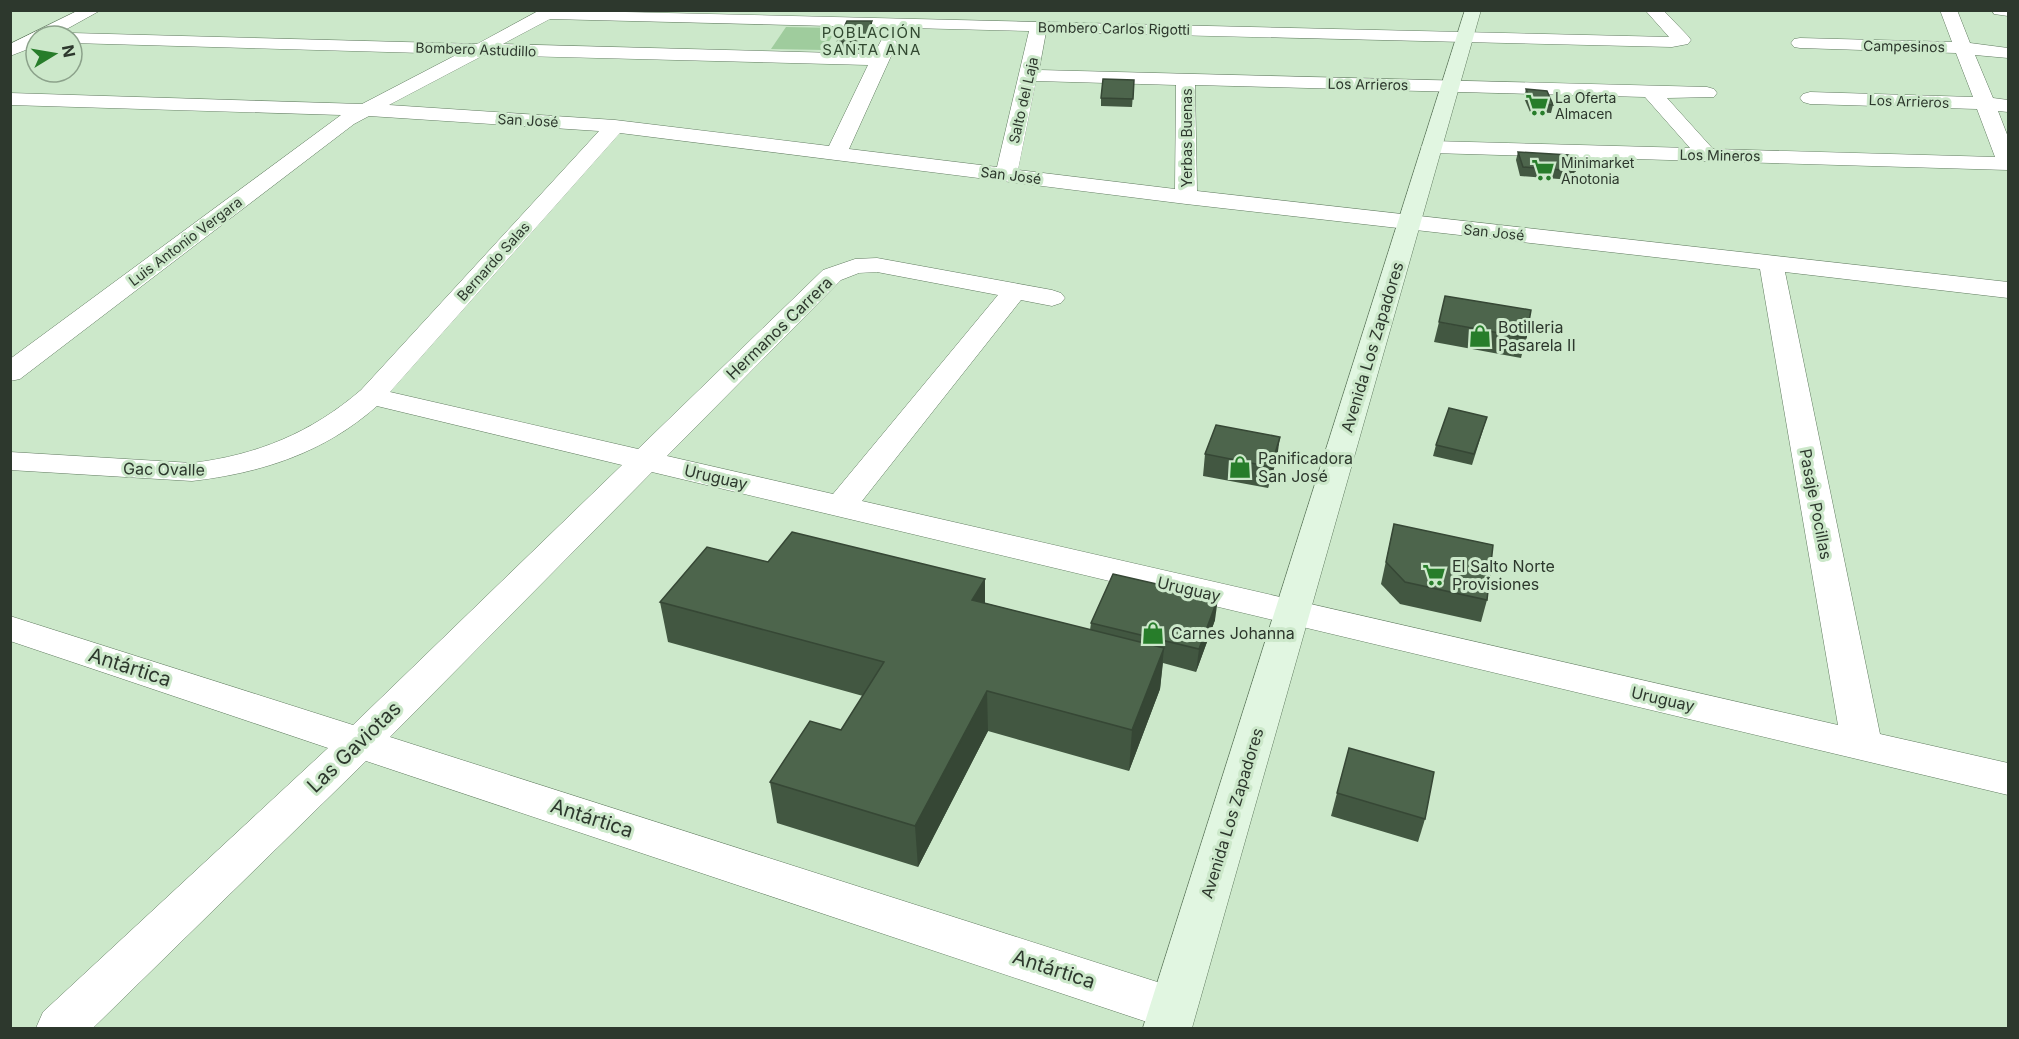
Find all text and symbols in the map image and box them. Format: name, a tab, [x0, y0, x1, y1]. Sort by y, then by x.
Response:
street label: Bombero Carlos Rigotti	[1038, 18, 1190, 38]
district label: POBLACIÓN SANTA ANA	[822, 23, 922, 59]
north arrow	[24, 24, 84, 84]
street label: Campesinos	[1863, 37, 1945, 55]
street label: Bombero Astudillo	[415, 38, 537, 60]
text: N	[58, 43, 80, 59]
street label: Salto del Laja	[1005, 55, 1041, 145]
street label: Los Arrieros	[1328, 75, 1408, 93]
street label: Yerbas Buenas	[1178, 88, 1195, 188]
place label: La Oferta Almacen	[1555, 89, 1616, 122]
street label: Los Arrieros	[1868, 91, 1950, 111]
supermarket icon: La Oferta Almacen	[1524, 92, 1550, 118]
street label: San José	[497, 110, 559, 130]
street label: Los Mineros	[1679, 146, 1761, 164]
place label: Minimarket Anotonia	[1561, 154, 1635, 187]
supermarket icon: Minimarket Anotonia	[1530, 157, 1556, 183]
street label: San José	[980, 163, 1042, 187]
street label: Luis Antonio Vergara	[125, 193, 245, 289]
street label: Bernardo Salas	[453, 218, 533, 304]
street label: San José	[1463, 220, 1525, 244]
street label: Avenida Los Zapadores	[1337, 259, 1407, 435]
street label: Hermanos Carrera	[722, 272, 836, 384]
place label: Botilleria Pasarela II	[1498, 317, 1576, 355]
shop icon: Botilleria Pasarela II	[1467, 323, 1493, 349]
street label: Pasaje Pocillas	[1795, 447, 1837, 561]
place label: Panificadora San José	[1258, 448, 1353, 486]
shop icon: Panificadora San José	[1227, 454, 1253, 480]
street label: Gac Ovalle	[123, 458, 205, 480]
street label: Uruguay	[682, 460, 750, 494]
place label: El Salto Norte Provisiones	[1452, 556, 1555, 594]
supermarket icon: El Salto Norte Provisiones	[1421, 562, 1447, 588]
street label: Uruguay	[1155, 572, 1223, 606]
shop icon: Carnes Johanna	[1140, 620, 1166, 646]
place label: Carnes Johanna	[1171, 623, 1295, 643]
street label: Antártica	[86, 642, 174, 692]
street label: Uruguay	[1629, 682, 1697, 716]
street label: Las Gaviotas	[302, 696, 406, 798]
street label: Avenida Los Zapadores	[1197, 725, 1267, 901]
street label: Antártica	[548, 793, 636, 843]
street label: Antártica	[1010, 944, 1098, 994]

